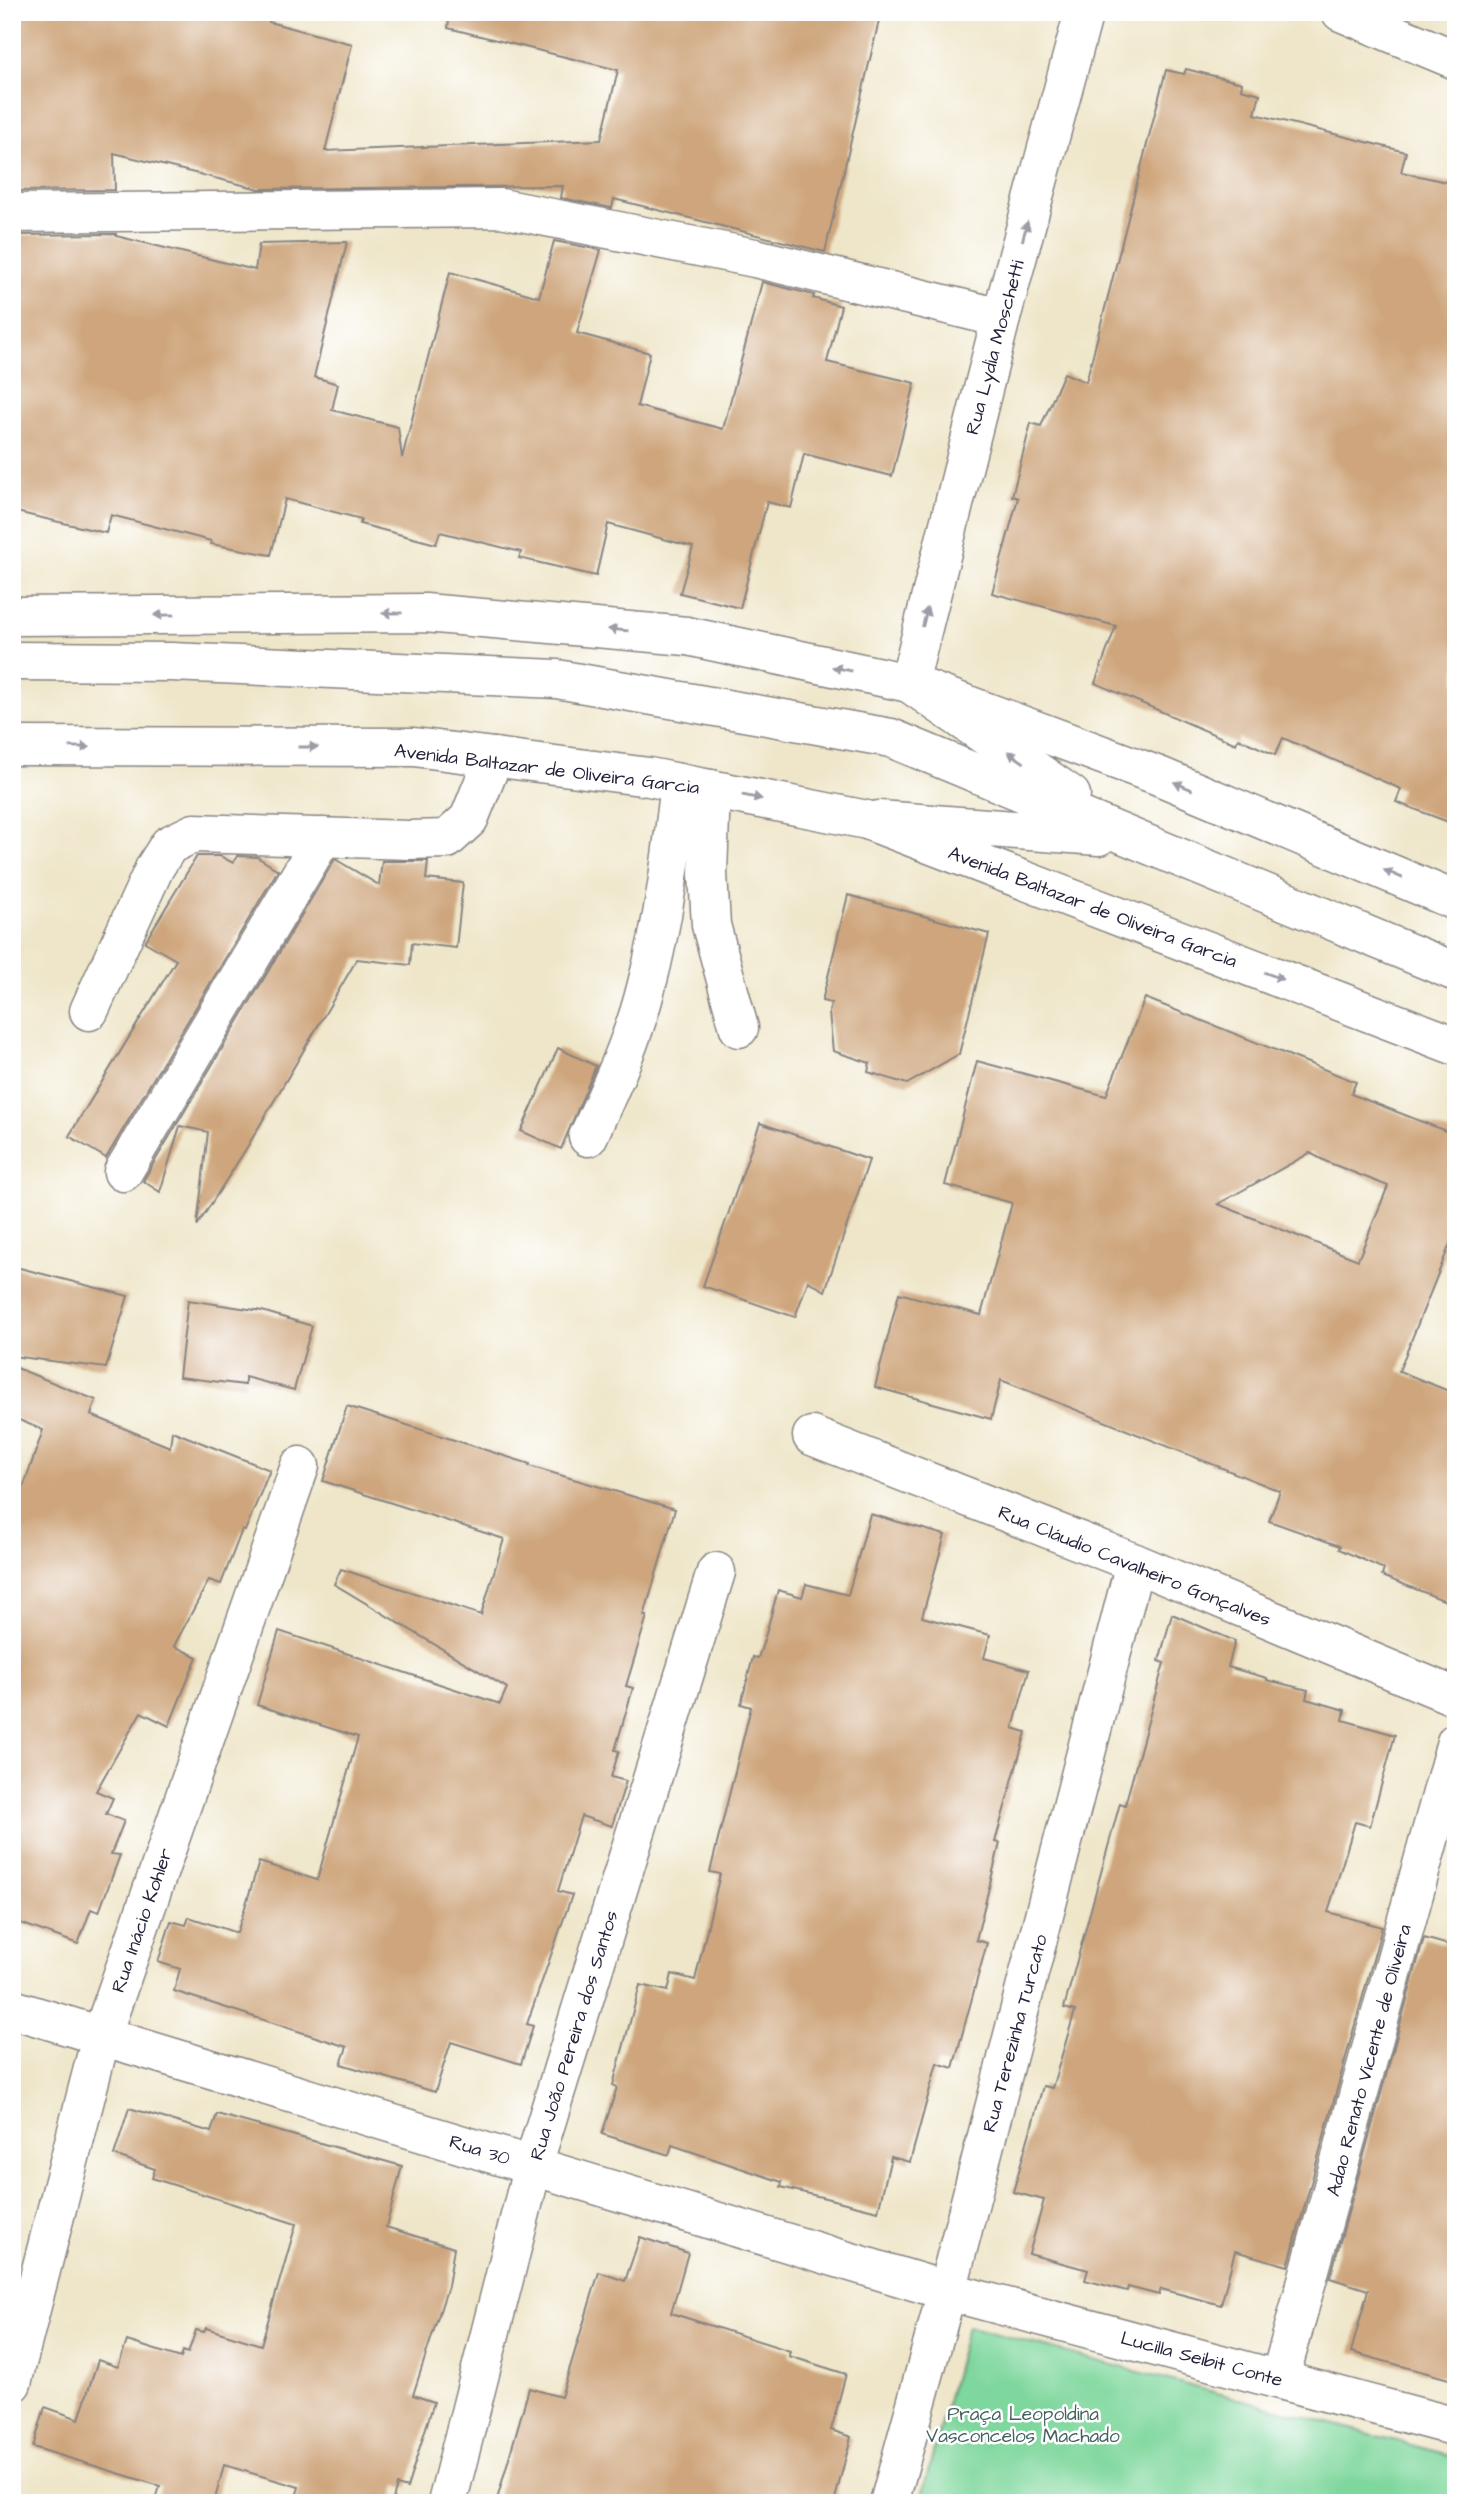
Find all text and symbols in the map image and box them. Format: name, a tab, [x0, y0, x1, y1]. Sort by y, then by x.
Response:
one-way arrow	[1020, 219, 1031, 241]
street label: Rua Lydia Moschetti	[959, 257, 1033, 438]
one-way arrow	[921, 606, 931, 627]
one-way arrow	[380, 607, 402, 619]
one-way arrow	[153, 609, 175, 621]
one-way arrow	[607, 624, 629, 635]
one-way arrow	[831, 663, 853, 674]
street label: Avenida Baltazar de Oliveira Garcia	[393, 737, 701, 802]
one-way arrow	[70, 741, 92, 753]
one-way arrow	[297, 741, 319, 753]
one-way arrow	[1007, 750, 1025, 764]
one-way arrow	[1172, 781, 1193, 792]
one-way arrow	[741, 791, 763, 802]
street label: Avenida Baltazar de Oliveira Garcia	[944, 840, 1241, 975]
one-way arrow	[1382, 869, 1403, 880]
one-way arrow	[1263, 970, 1284, 981]
street label: Rua Cláudio Cavalheiro Gonçalves	[994, 1499, 1275, 1634]
street label: Rua Inácio Kohler	[105, 1844, 180, 1996]
street label: Rua João Pereira dos Santos	[524, 1907, 625, 2164]
street label: Adao Renato Vicente de Oliveira	[1320, 1921, 1419, 2199]
street label: Rua Terezinha Turcato	[976, 1931, 1055, 2135]
street label: Rua 30	[446, 2128, 513, 2172]
street label: Lucilla Seibit Conte	[1118, 2325, 1286, 2394]
park label: Praça Leopoldina Vasconcelos Machado	[926, 2401, 1120, 2450]

